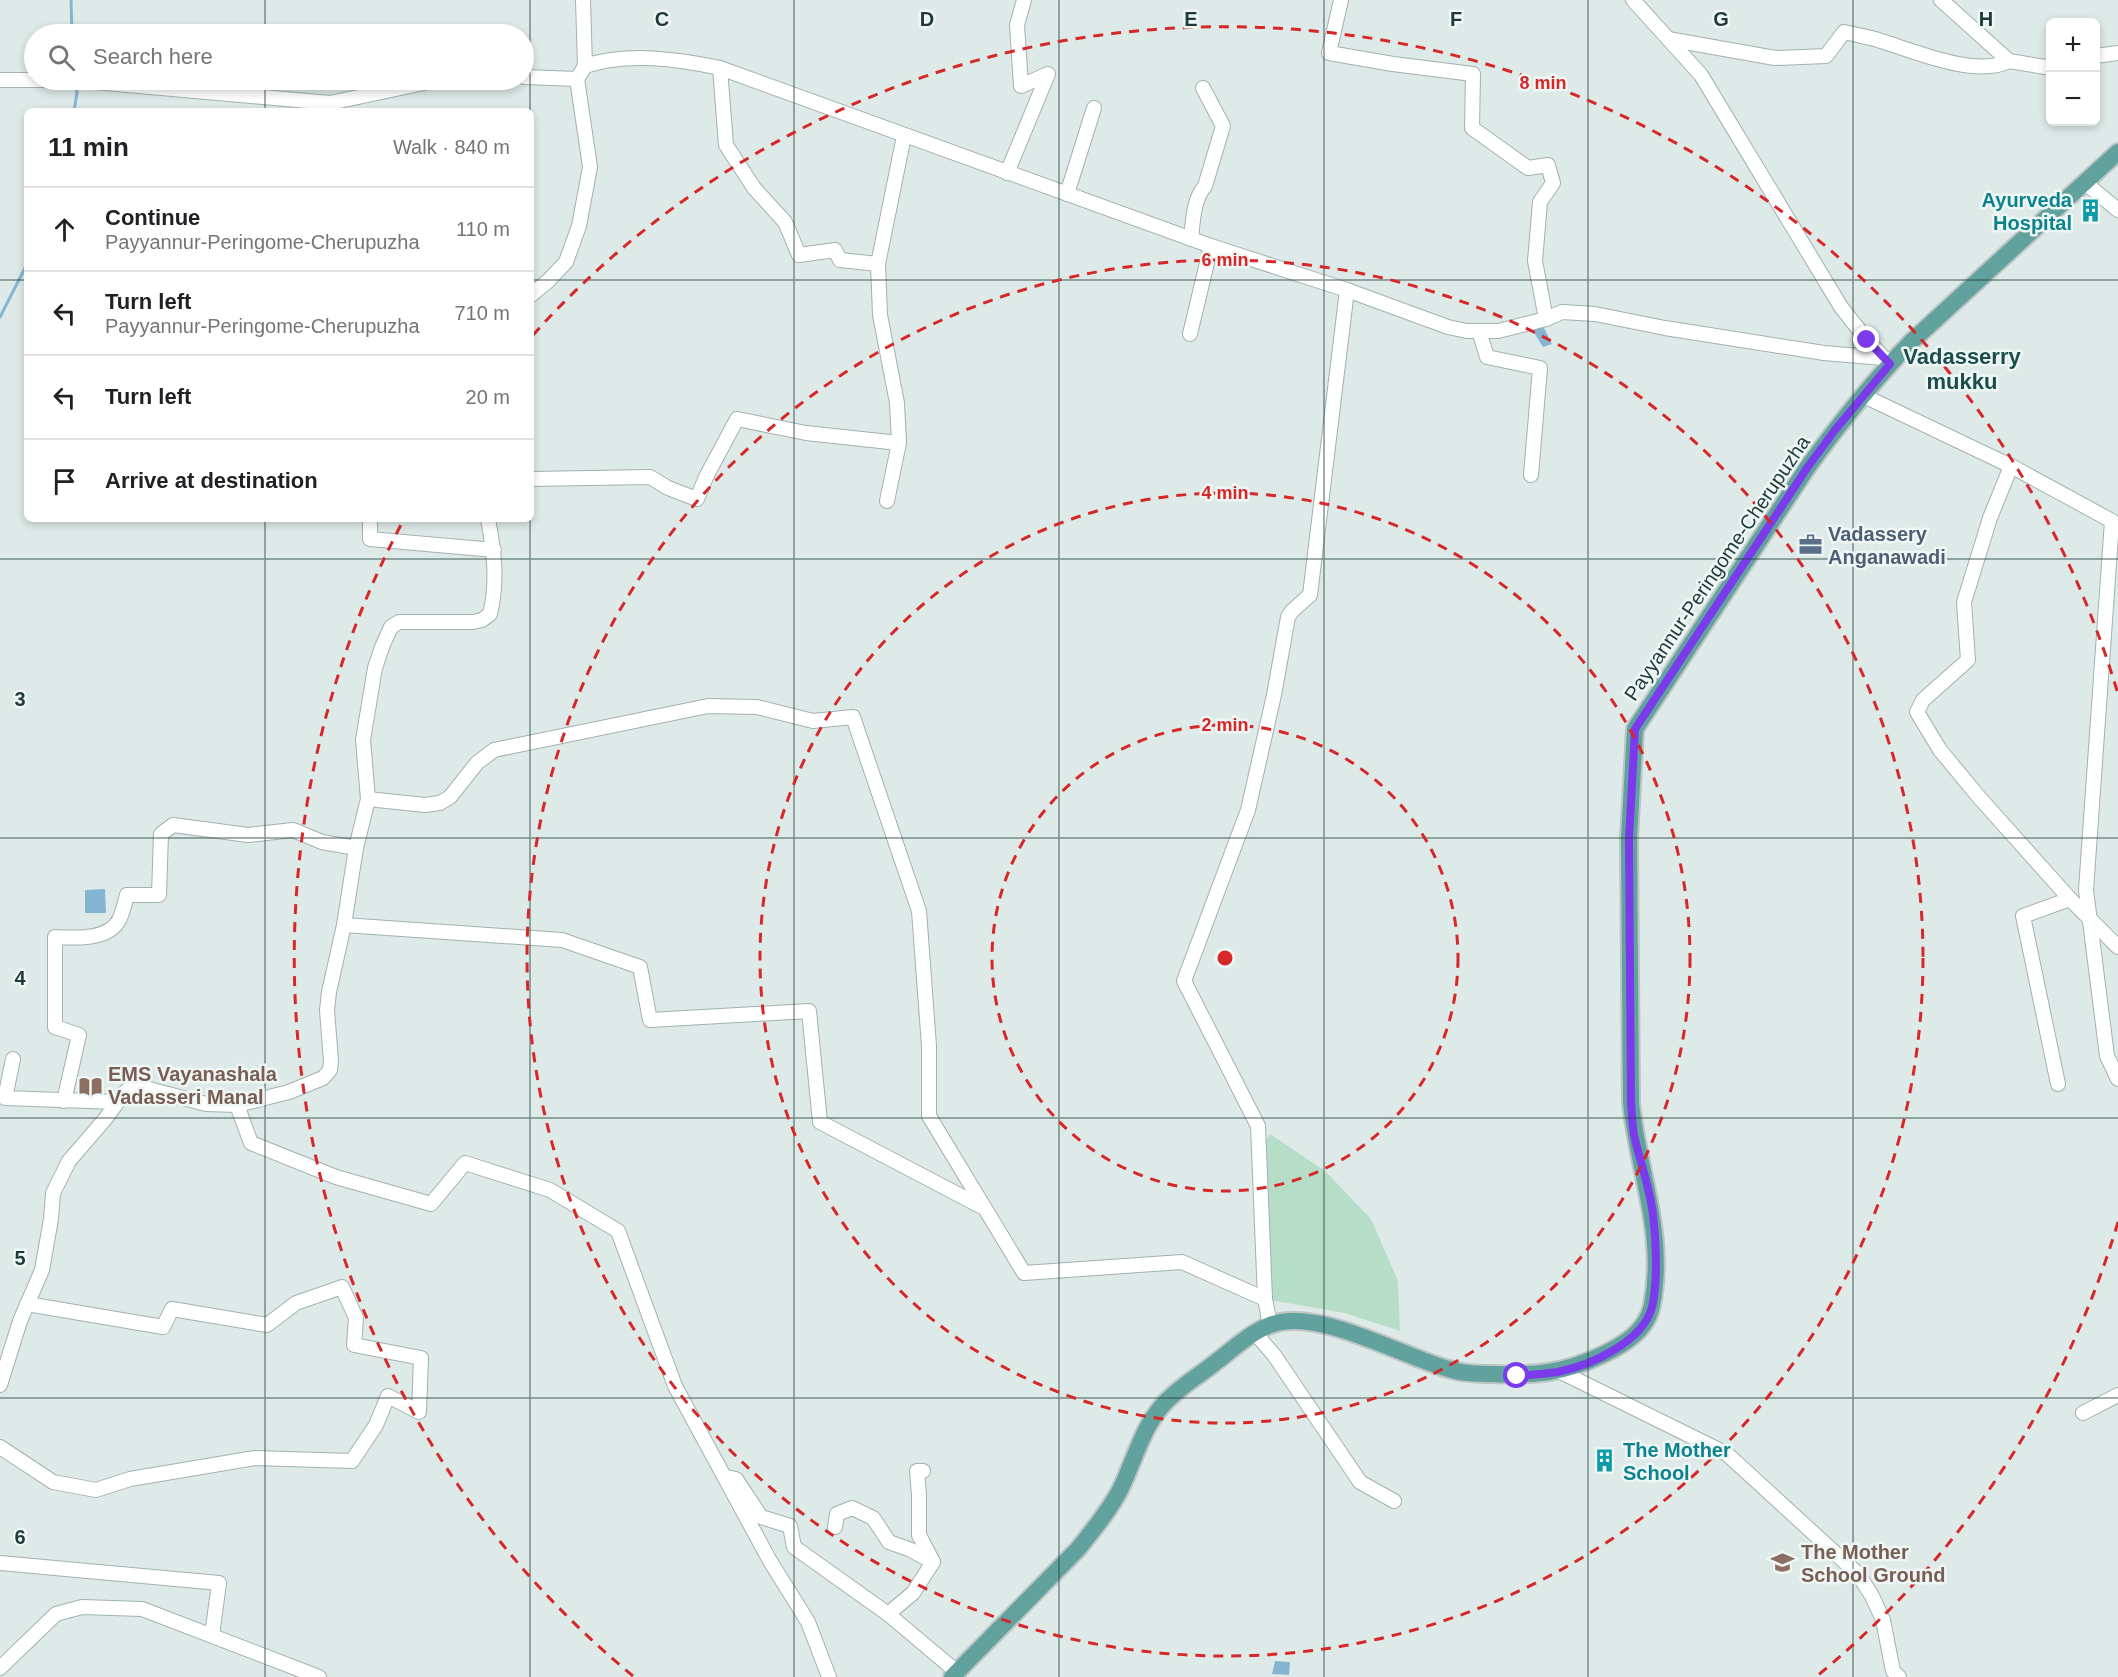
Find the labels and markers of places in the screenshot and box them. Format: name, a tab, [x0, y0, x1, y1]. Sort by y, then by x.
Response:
place label: Ayurveda Hospital	[1982, 189, 2073, 234]
building icon: Ayurveda Hospital	[2077, 198, 2103, 224]
place label: Vadassery Anganawadi	[1828, 523, 1946, 568]
office icon: Vadassery Anganawadi	[1797, 532, 1823, 558]
centre of rings	[1215, 948, 1235, 968]
place label: EMS Vayanashala Vadasseri Manal	[108, 1063, 278, 1108]
library icon: EMS Vayanashala Vadasseri Manal	[77, 1073, 103, 1099]
place label: The Mother School	[1623, 1439, 1731, 1484]
building icon: The Mother School	[1592, 1448, 1618, 1474]
place label: The Mother School Ground	[1801, 1541, 1945, 1586]
school or university icon: The Mother School Ground	[1770, 1550, 1796, 1576]

